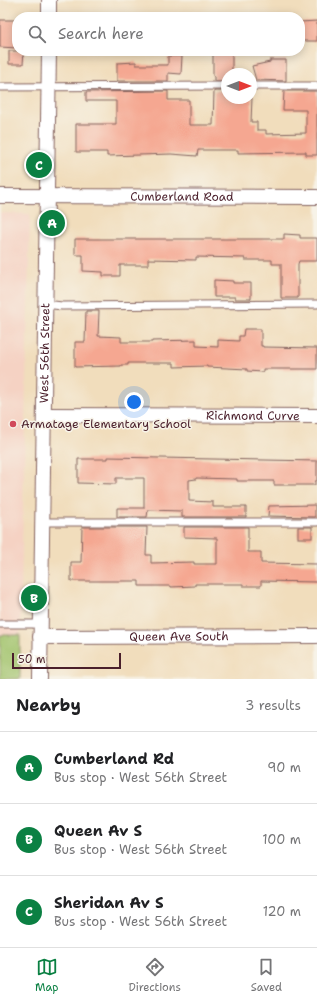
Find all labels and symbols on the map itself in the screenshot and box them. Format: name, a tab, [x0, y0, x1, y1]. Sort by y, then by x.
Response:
north arrow	[221, 68, 257, 104]
pin: C	[26, 150, 52, 180]
street label: Cumberland Road	[130, 188, 234, 205]
pin: A	[39, 208, 65, 238]
street label: West 56th Street	[36, 303, 53, 403]
your location	[124, 392, 144, 412]
street label: Richmond Curve	[206, 408, 300, 424]
place label: Armatage Elementary School	[21, 416, 191, 432]
marker: Armatage Elementary School	[8, 419, 18, 429]
pin: B	[21, 583, 47, 613]
street label: Queen Ave South	[129, 628, 229, 645]
scale bar	[12, 651, 121, 670]

